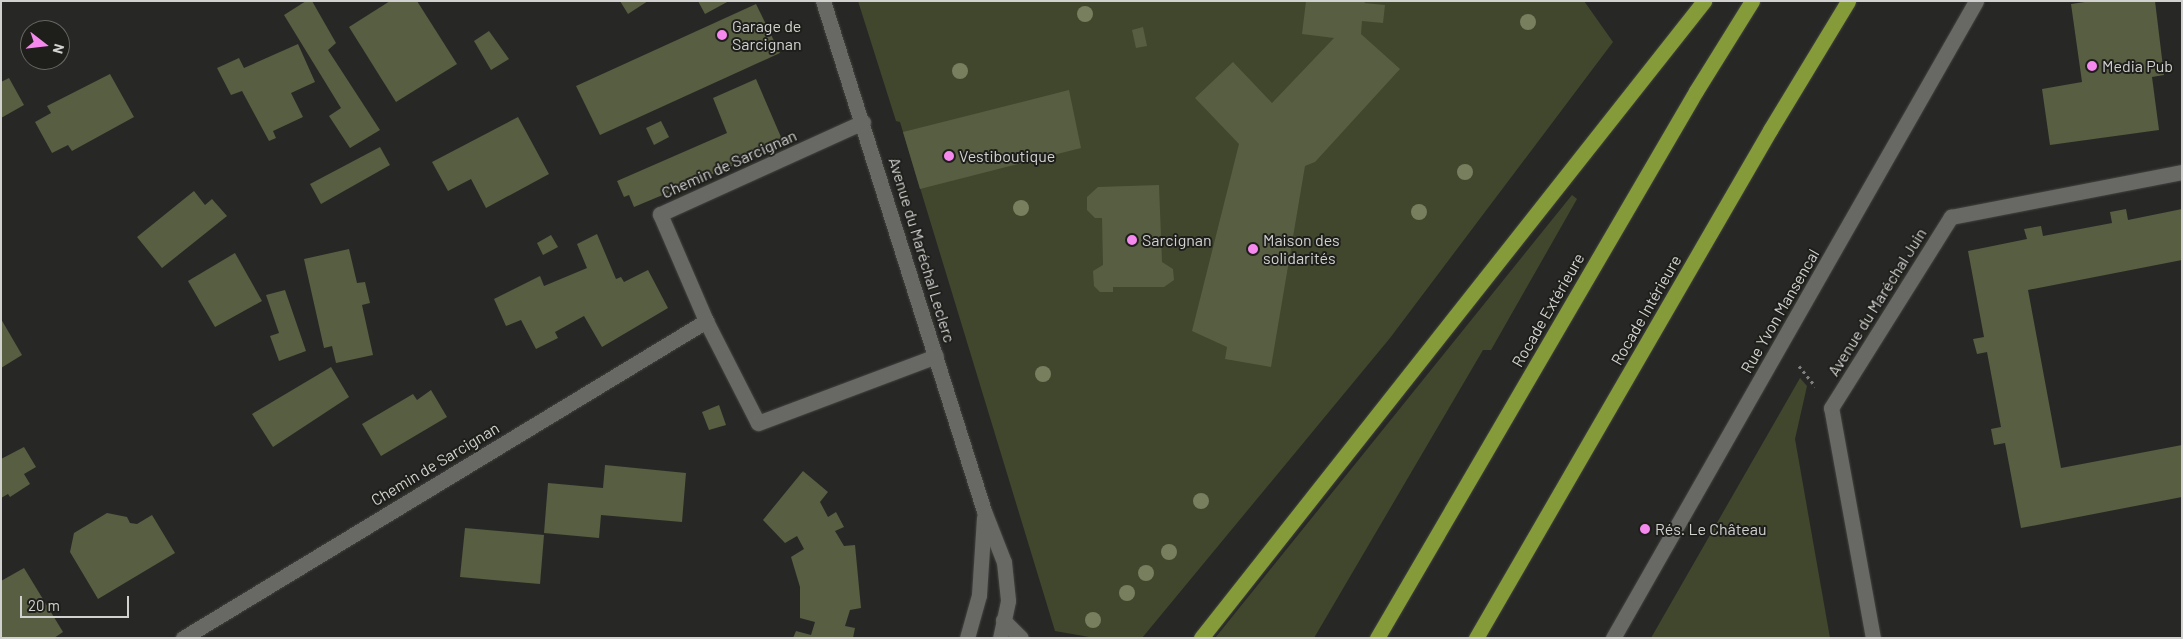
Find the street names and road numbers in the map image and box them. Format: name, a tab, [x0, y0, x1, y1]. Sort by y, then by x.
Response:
street label: Chemin de Sarcignan	[658, 126, 800, 202]
street label: Avenue du Maréchal Leclerc	[885, 155, 959, 345]
street label: Avenue du Maréchal Juin	[1824, 224, 1930, 380]
street label: Rue Yvon Mansencal	[1737, 246, 1823, 376]
street label: Rocade Extérieure	[1508, 250, 1588, 370]
street label: Rocade Intérieure	[1607, 252, 1685, 368]
street label: Chemin de Sarcignan	[367, 418, 503, 510]

